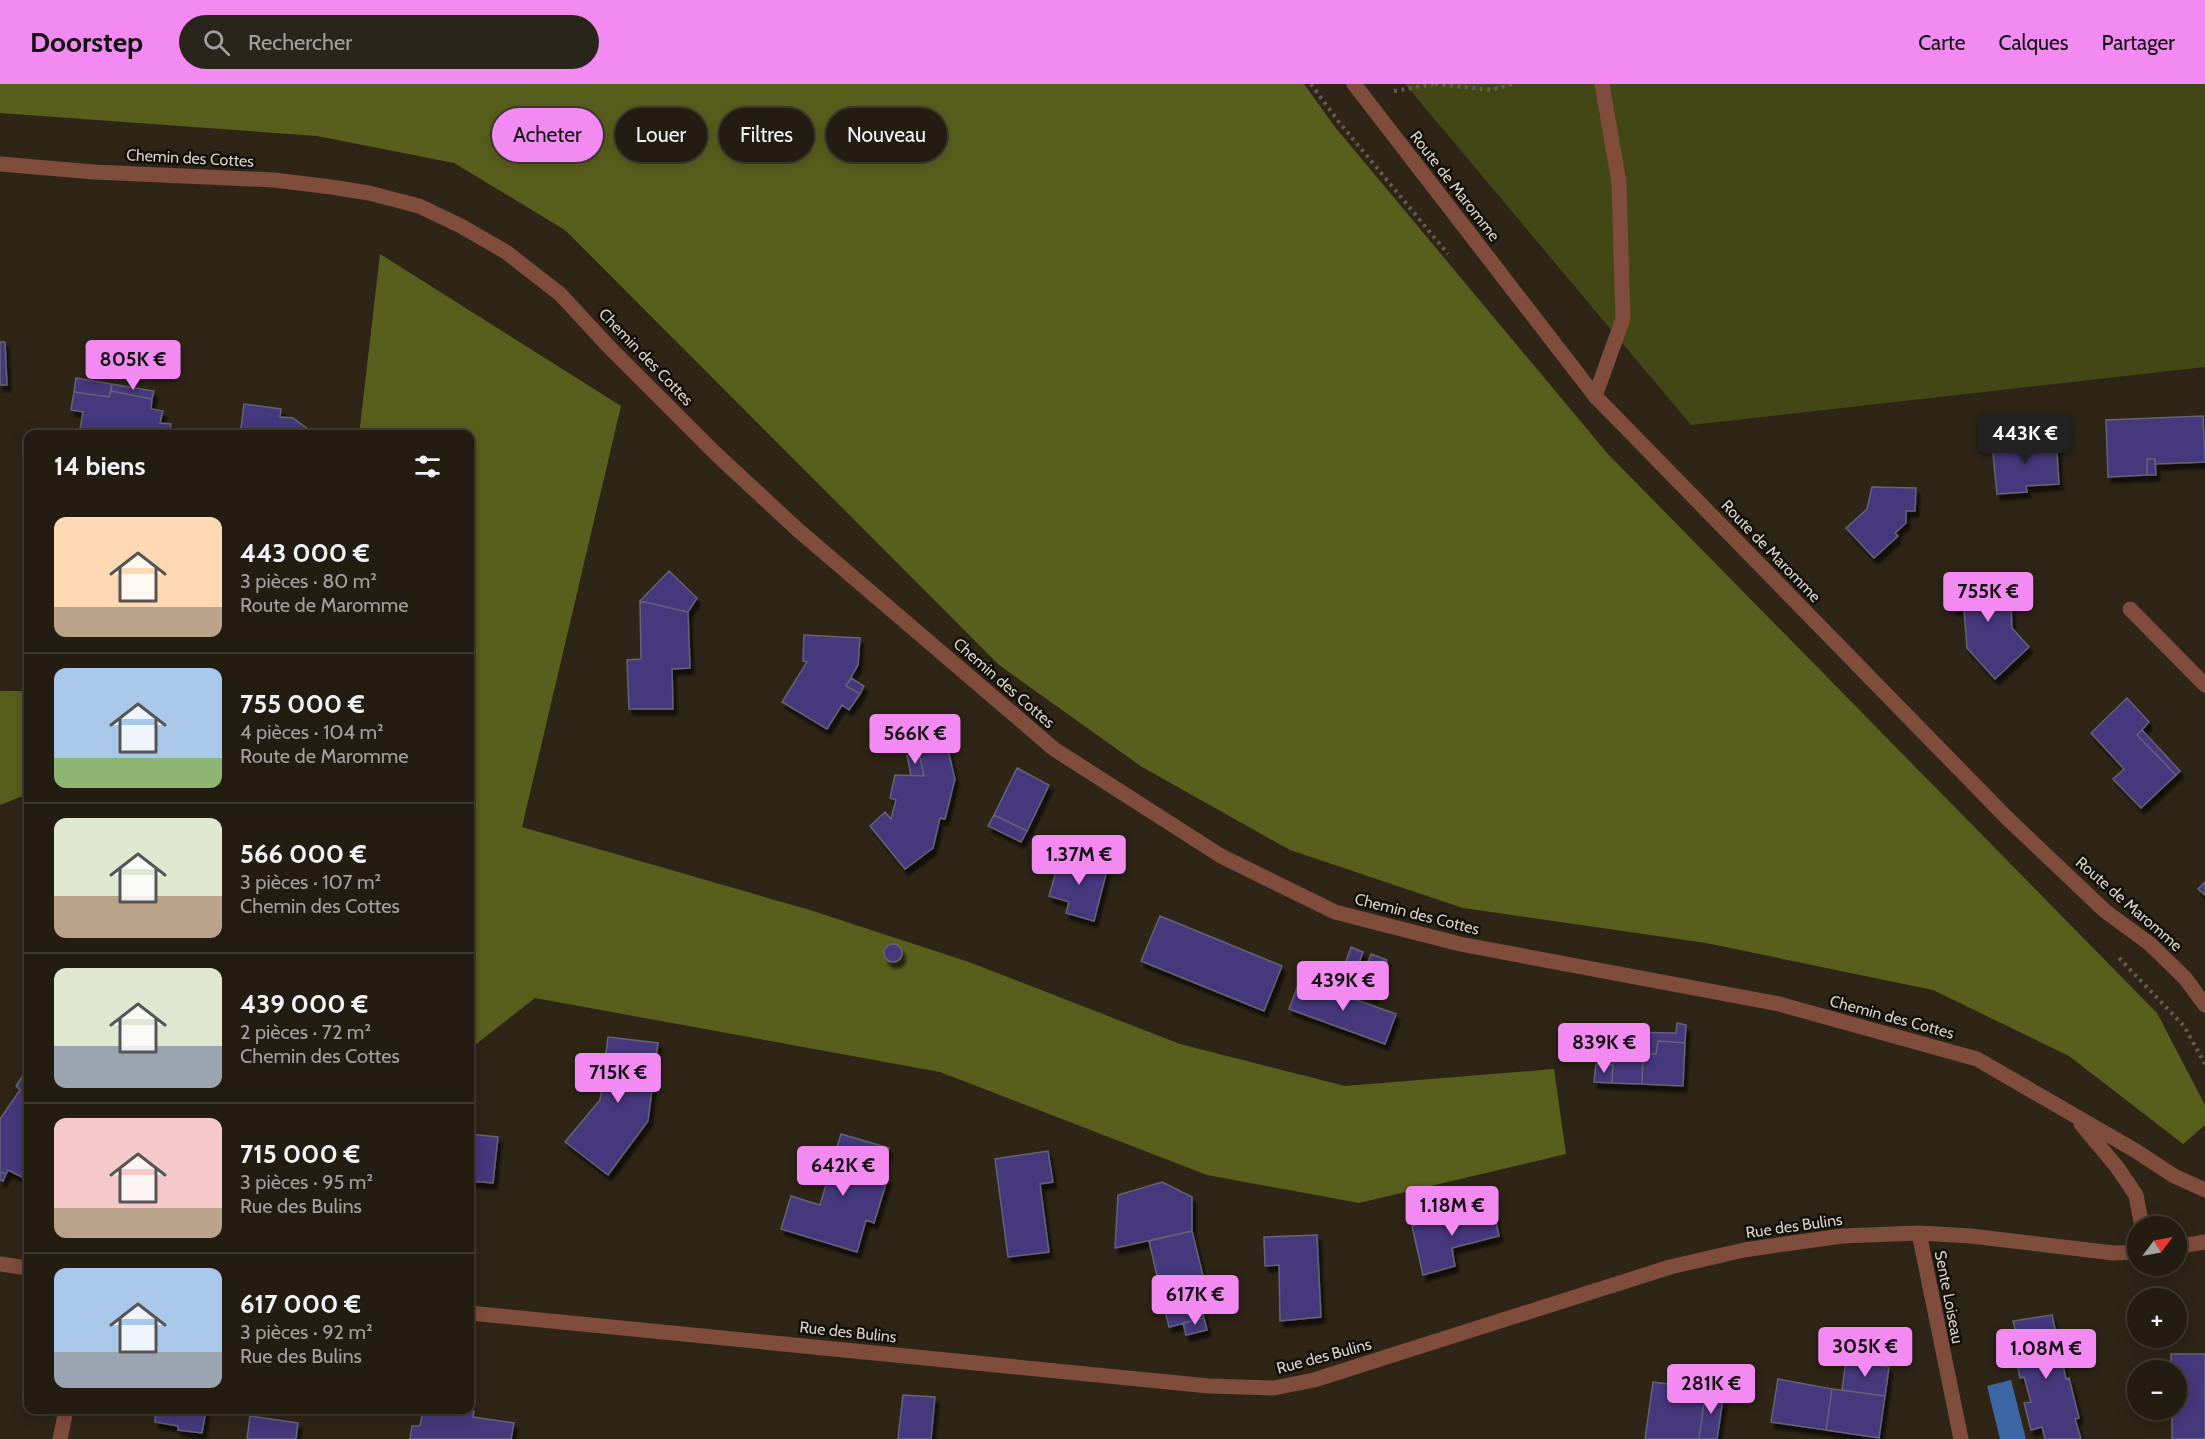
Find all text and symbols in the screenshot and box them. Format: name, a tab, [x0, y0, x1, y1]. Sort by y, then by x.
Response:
search box	[179, 15, 599, 69]
text: Doorstep	[30, 25, 143, 59]
icon: search	[200, 26, 233, 59]
text: Rechercher	[248, 29, 352, 56]
text: Carte	[1918, 30, 1966, 55]
text: Calques	[1999, 30, 2069, 55]
text: Partager	[2102, 30, 2175, 55]
chip: Acheter	[492, 108, 603, 162]
chip: Louer	[615, 108, 707, 162]
chip: Filtres	[719, 108, 814, 162]
chip: Nouveau	[826, 108, 947, 162]
street label: Route de Maromme	[1406, 127, 1504, 245]
street label: Chemin des Cottes	[126, 145, 255, 171]
street label: Chemin des Cottes	[595, 304, 697, 410]
pin: 805K €	[84, 340, 182, 391]
text: 805K €	[100, 347, 166, 371]
pin: 443K €	[1976, 414, 2074, 465]
text: 443K €	[1992, 421, 2058, 445]
text: 14 biens	[54, 450, 145, 482]
icon: filters	[411, 450, 444, 483]
street label: Route de Maromme	[1717, 496, 1825, 606]
text: 443 000 €	[240, 537, 370, 569]
icon: home	[102, 541, 174, 613]
text: 3 pièces · 80 m²	[240, 569, 377, 593]
pin: 755K €	[1939, 572, 2037, 623]
text: 755K €	[1957, 579, 2019, 603]
text: Route de Maromme	[240, 593, 409, 617]
street label: Chemin des Cottes	[950, 634, 1059, 732]
text: 755 000 €	[240, 688, 365, 720]
icon: home	[102, 692, 174, 764]
pin: 566K €	[866, 714, 964, 765]
text: 4 pièces · 104 m²	[240, 720, 384, 744]
text: 566K €	[883, 721, 947, 745]
text: Route de Maromme	[240, 744, 409, 768]
pin: 1.37M €	[1024, 835, 1134, 886]
text: 566 000 €	[240, 838, 367, 870]
icon: home	[102, 842, 174, 914]
text: 1.37M €	[1046, 842, 1112, 866]
street label: Route de Maromme	[2072, 853, 2186, 955]
text: 3 pièces · 107 m²	[240, 870, 381, 894]
street label: Chemin des Cottes	[1353, 889, 1482, 939]
text: Chemin des Cottes	[240, 894, 400, 918]
pin: 439K €	[1294, 961, 1392, 1012]
text: 439K €	[1311, 968, 1375, 992]
text: 439 000 €	[240, 988, 368, 1020]
street label: Chemin des Cottes	[1828, 991, 1957, 1043]
icon: home	[102, 992, 174, 1064]
text: 2 pièces · 72 m²	[240, 1020, 371, 1044]
pin: 839K €	[1555, 1023, 1653, 1074]
text: 839K €	[1572, 1030, 1636, 1054]
text: Chemin des Cottes	[240, 1044, 400, 1068]
pin: 715K €	[569, 1053, 667, 1104]
text: 715K €	[589, 1060, 647, 1084]
text: 715 000 €	[240, 1138, 360, 1170]
icon: home	[102, 1142, 174, 1214]
pin: 642K €	[794, 1146, 892, 1197]
text: 642K €	[811, 1153, 875, 1177]
text: 3 pièces · 95 m²	[240, 1170, 373, 1194]
pin: 1.18M €	[1397, 1186, 1507, 1237]
text: 1.18M €	[1420, 1193, 1484, 1217]
text: Rue des Bulins	[240, 1194, 362, 1218]
street label: Rue des Bulins	[1744, 1210, 1844, 1242]
north arrow	[2127, 1216, 2187, 1276]
map controls	[2127, 1216, 2187, 1420]
street label: Sente Loiseau	[1931, 1249, 1967, 1345]
pin: 617K €	[1146, 1275, 1244, 1326]
text: 617K €	[1166, 1282, 1224, 1306]
text: 617 000 €	[240, 1288, 361, 1320]
button: +	[2127, 1288, 2187, 1348]
icon: home	[102, 1292, 174, 1364]
street label: Rue des Bulins	[799, 1317, 898, 1347]
text: 3 pièces · 92 m²	[240, 1320, 373, 1344]
pin: 305K €	[1816, 1327, 1914, 1378]
pin: 1.08M €	[1991, 1329, 2101, 1380]
street label: Rue des Bulins	[1274, 1334, 1374, 1378]
text: 305K €	[1832, 1334, 1898, 1358]
text: 1.08M €	[2010, 1336, 2082, 1360]
text: Rue des Bulins	[240, 1344, 362, 1368]
button: −	[2127, 1360, 2187, 1420]
pin: 281K €	[1662, 1364, 1760, 1415]
text: 281K €	[1681, 1371, 1741, 1395]

